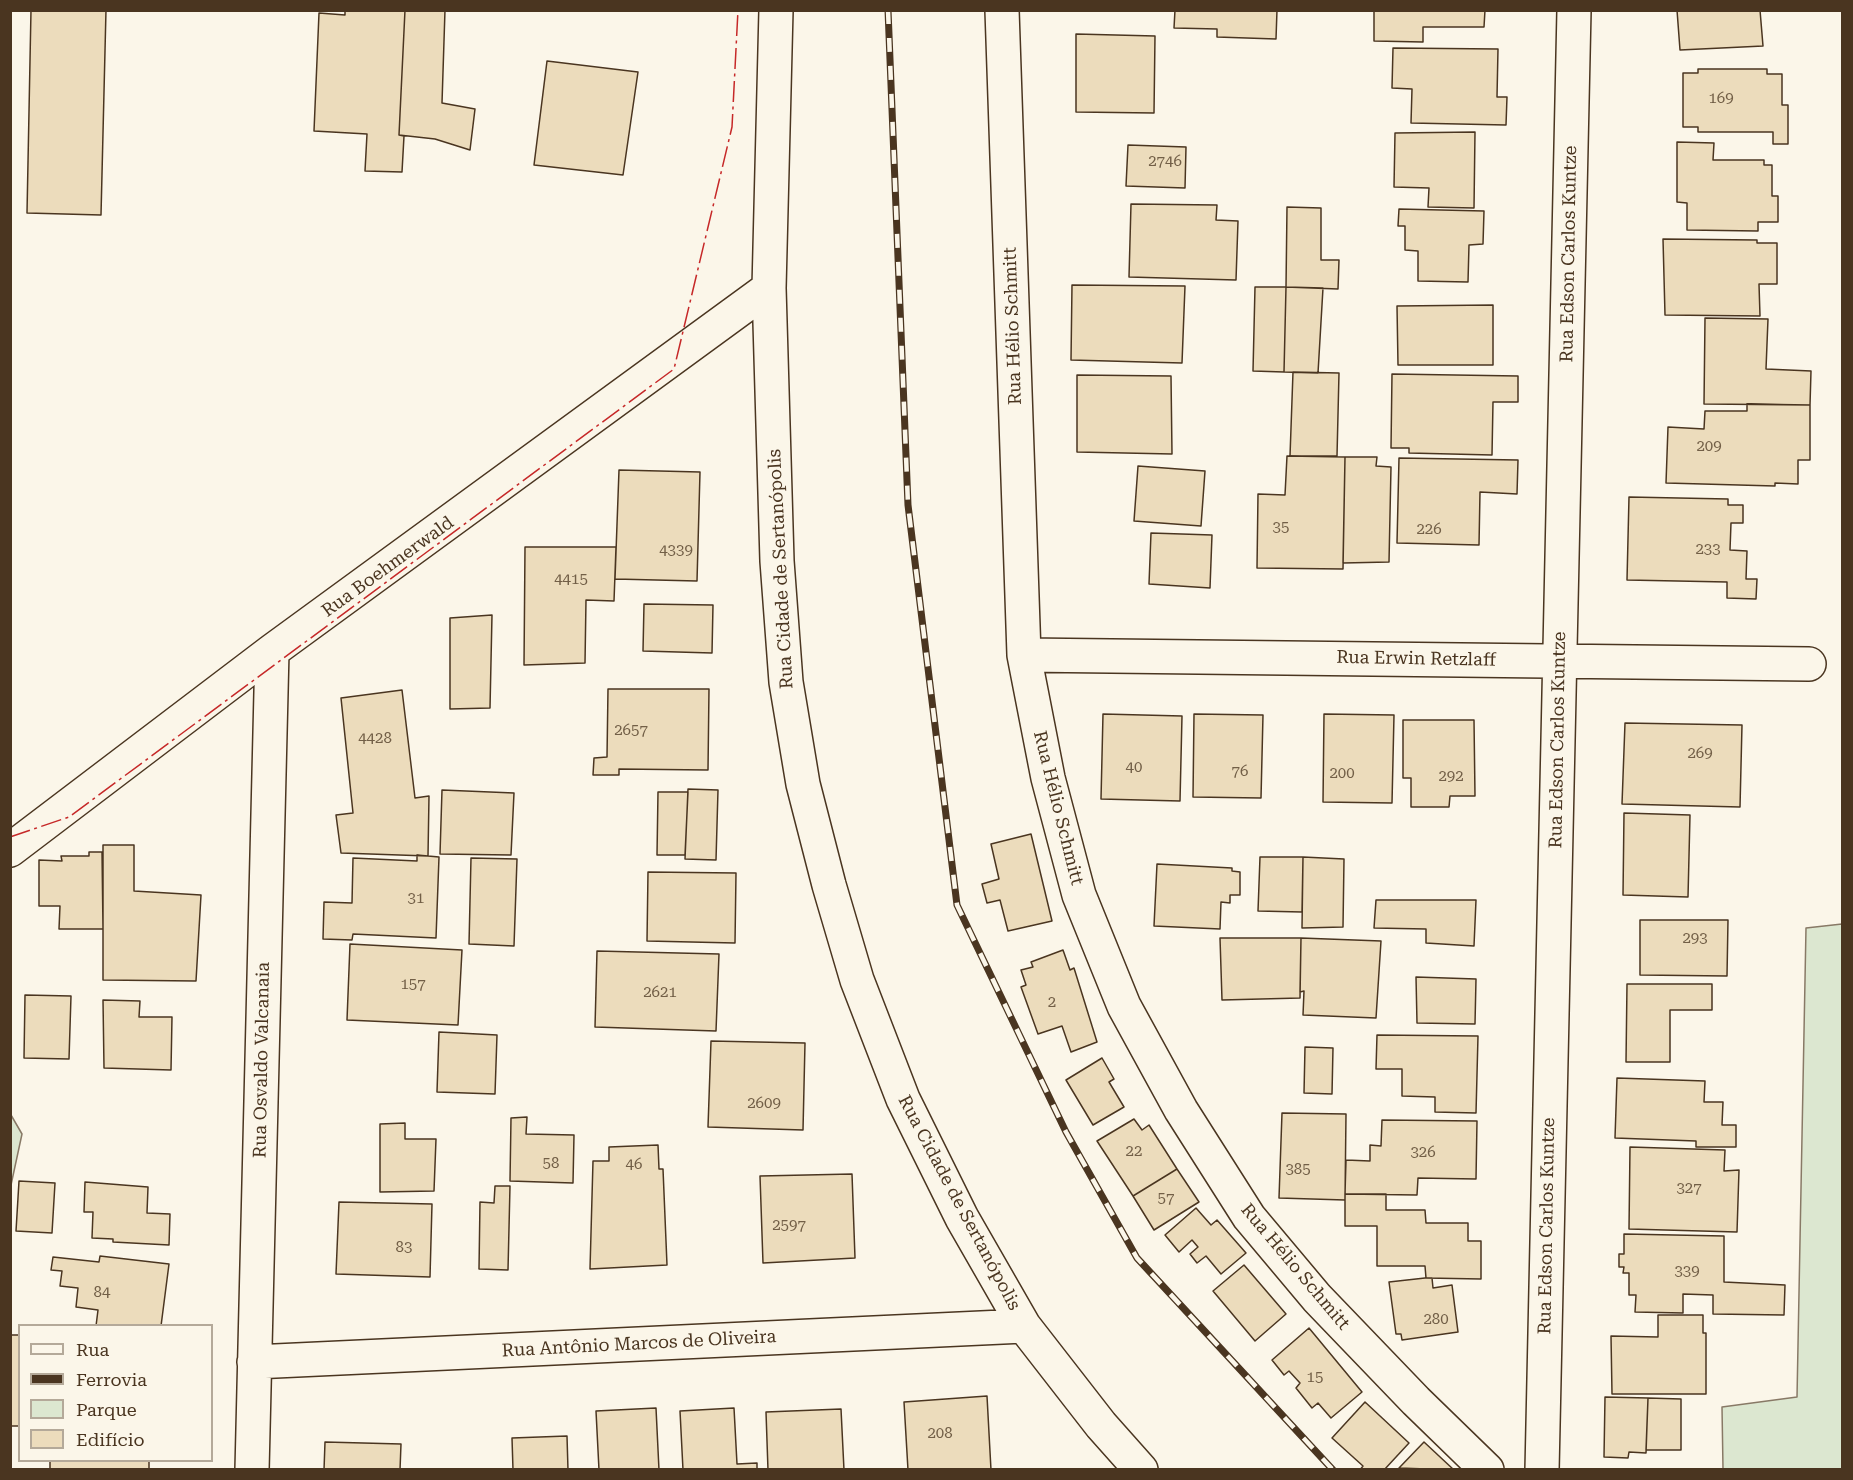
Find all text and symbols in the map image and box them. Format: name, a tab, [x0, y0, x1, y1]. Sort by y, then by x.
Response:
house number: 169	[1708, 90, 1734, 108]
street label: Rua Edson Carlos Kuntze	[1556, 145, 1582, 363]
house number: 2746	[1148, 153, 1182, 171]
street label: Rua Hélio Schmitt	[999, 247, 1027, 405]
house number: 209	[1696, 438, 1722, 456]
street label: Rua Cidade de Sertanópolis	[764, 448, 798, 690]
street label: Rua Boehmerwald	[318, 512, 458, 622]
house number: 35	[1273, 519, 1289, 537]
house number: 226	[1416, 521, 1442, 539]
house number: 233	[1695, 541, 1721, 559]
house number: 4339	[659, 542, 693, 560]
house number: 4415	[554, 571, 588, 589]
street label: Rua Edson Carlos Kuntze	[1545, 631, 1571, 849]
street label: Rua Erwin Retzlaff	[1336, 647, 1496, 671]
house number: 2657	[614, 722, 648, 740]
street label: Rua Hélio Schmitt	[1028, 729, 1088, 887]
house number: 4428	[358, 730, 392, 748]
house number: 269	[1687, 745, 1713, 763]
house number: 40	[1126, 759, 1142, 777]
house number: 76	[1232, 763, 1248, 781]
house number: 200	[1329, 765, 1355, 783]
house number: 292	[1438, 768, 1464, 786]
house number: 31	[408, 890, 424, 908]
house number: 293	[1682, 930, 1708, 948]
street label: Rua Osvaldo Valcanaia	[249, 962, 275, 1158]
house number: 157	[400, 976, 426, 994]
house number: 2621	[643, 984, 677, 1002]
house number: 2	[1048, 994, 1056, 1012]
street label: Rua Cidade de Sertanópolis	[893, 1092, 1025, 1314]
house number: 2609	[747, 1095, 781, 1113]
street label: Rua Edson Carlos Kuntze	[1534, 1117, 1560, 1335]
house number: 22	[1126, 1143, 1142, 1161]
house number: 326	[1410, 1144, 1436, 1162]
house number: 58	[543, 1155, 559, 1173]
house number: 46	[626, 1156, 642, 1174]
house number: 385	[1285, 1161, 1311, 1179]
house number: 327	[1676, 1180, 1702, 1198]
house number: 57	[1158, 1190, 1174, 1208]
street label: Rua Hélio Schmitt	[1236, 1200, 1354, 1334]
house number: 2597	[772, 1217, 806, 1235]
house number: 83	[396, 1239, 412, 1257]
house number: 339	[1674, 1263, 1700, 1281]
house number: 84	[94, 1284, 110, 1302]
house number: 280	[1423, 1311, 1449, 1329]
legend	[18, 1324, 213, 1462]
street label: Rua Antônio Marcos de Oliveira	[501, 1326, 777, 1362]
text: Rua	[76, 1339, 109, 1360]
text: Ferrovia	[76, 1369, 147, 1390]
house number: 15	[1307, 1369, 1323, 1387]
text: Parque	[76, 1399, 137, 1420]
house number: 208	[927, 1425, 953, 1443]
text: Edifício	[76, 1429, 144, 1450]

